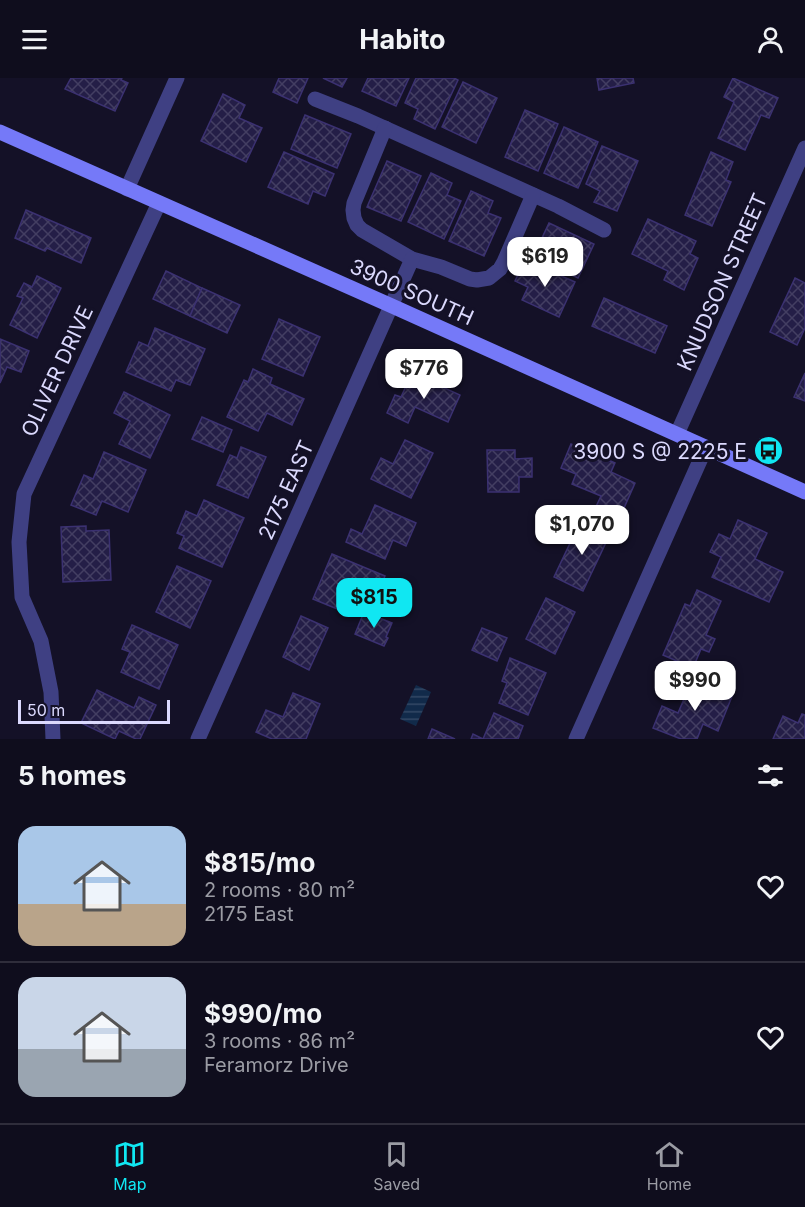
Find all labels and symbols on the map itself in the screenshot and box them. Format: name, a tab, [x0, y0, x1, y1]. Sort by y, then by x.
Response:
street label: KNUDSON STREET	[672, 190, 772, 374]
pin: $619	[509, 237, 581, 288]
street label: 3900 SOUTH	[346, 254, 478, 330]
street label: OLIVER DRIVE	[16, 302, 98, 440]
pin: $776	[388, 349, 460, 400]
bus stop icon: 3900 S @ 2225 E	[752, 435, 784, 467]
street label: 2175 EAST	[253, 437, 319, 543]
place label: 3900 S @ 2225 E	[573, 439, 747, 464]
pin: $1,070	[533, 505, 631, 556]
pin: $815	[338, 578, 410, 629]
pin: $990	[659, 661, 731, 712]
scale bar	[18, 697, 170, 724]

